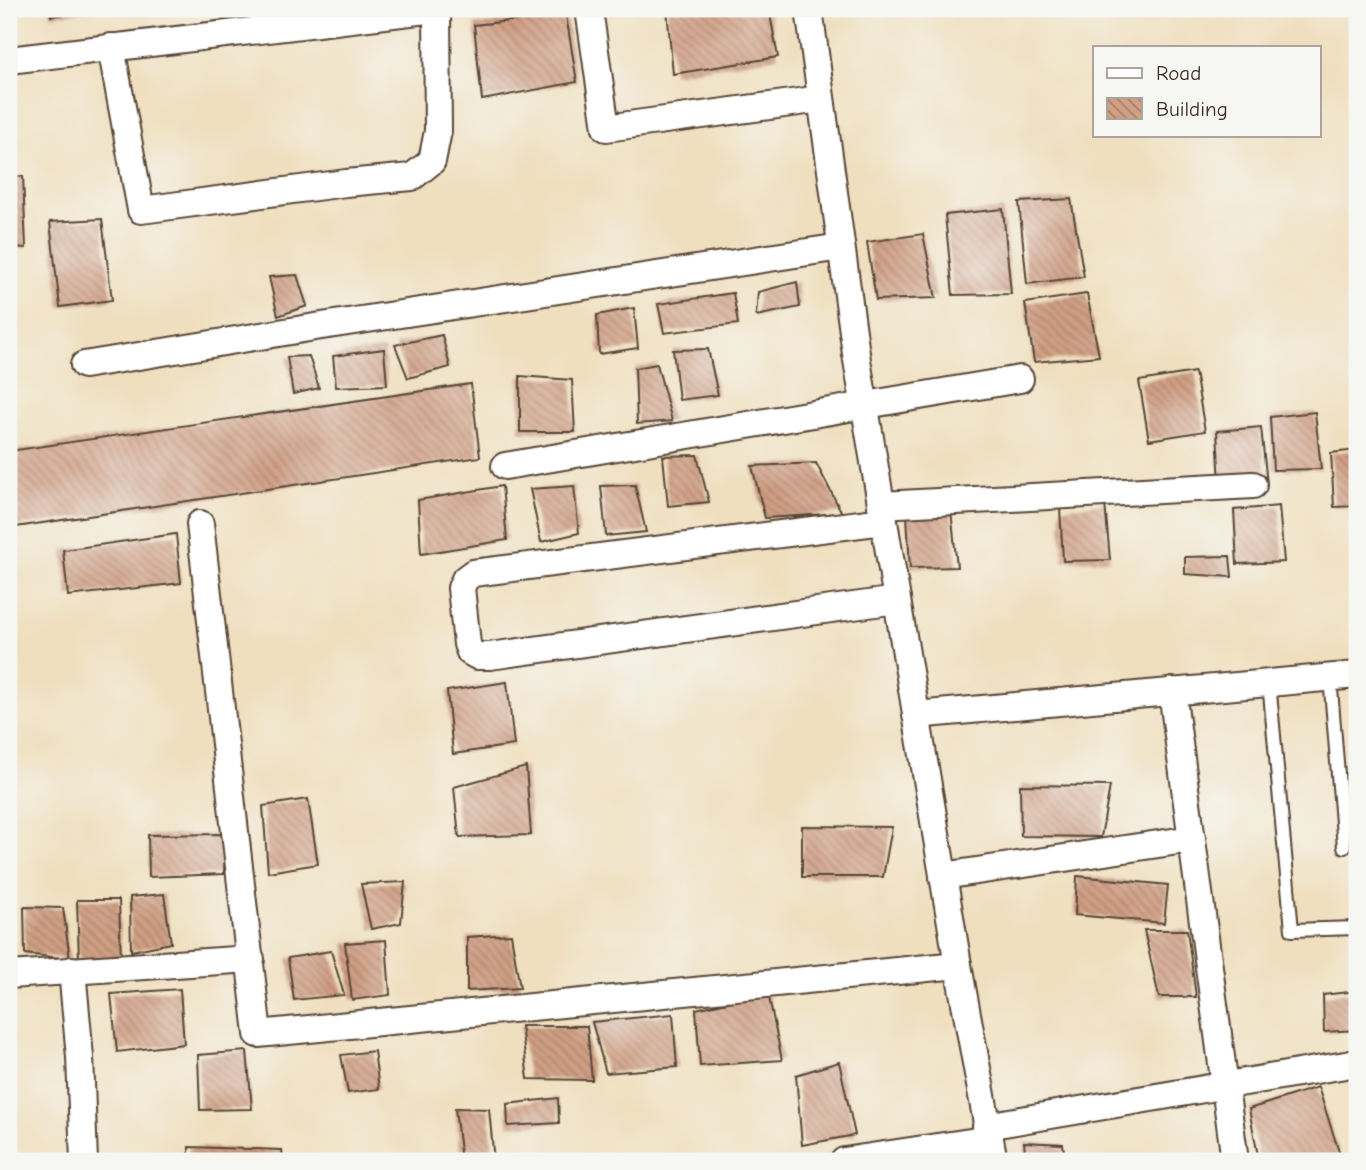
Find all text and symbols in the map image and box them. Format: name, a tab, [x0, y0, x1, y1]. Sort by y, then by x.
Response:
legend	[1093, 46, 1320, 136]
text: Road	[1156, 61, 1201, 85]
text: Building	[1156, 97, 1228, 121]

